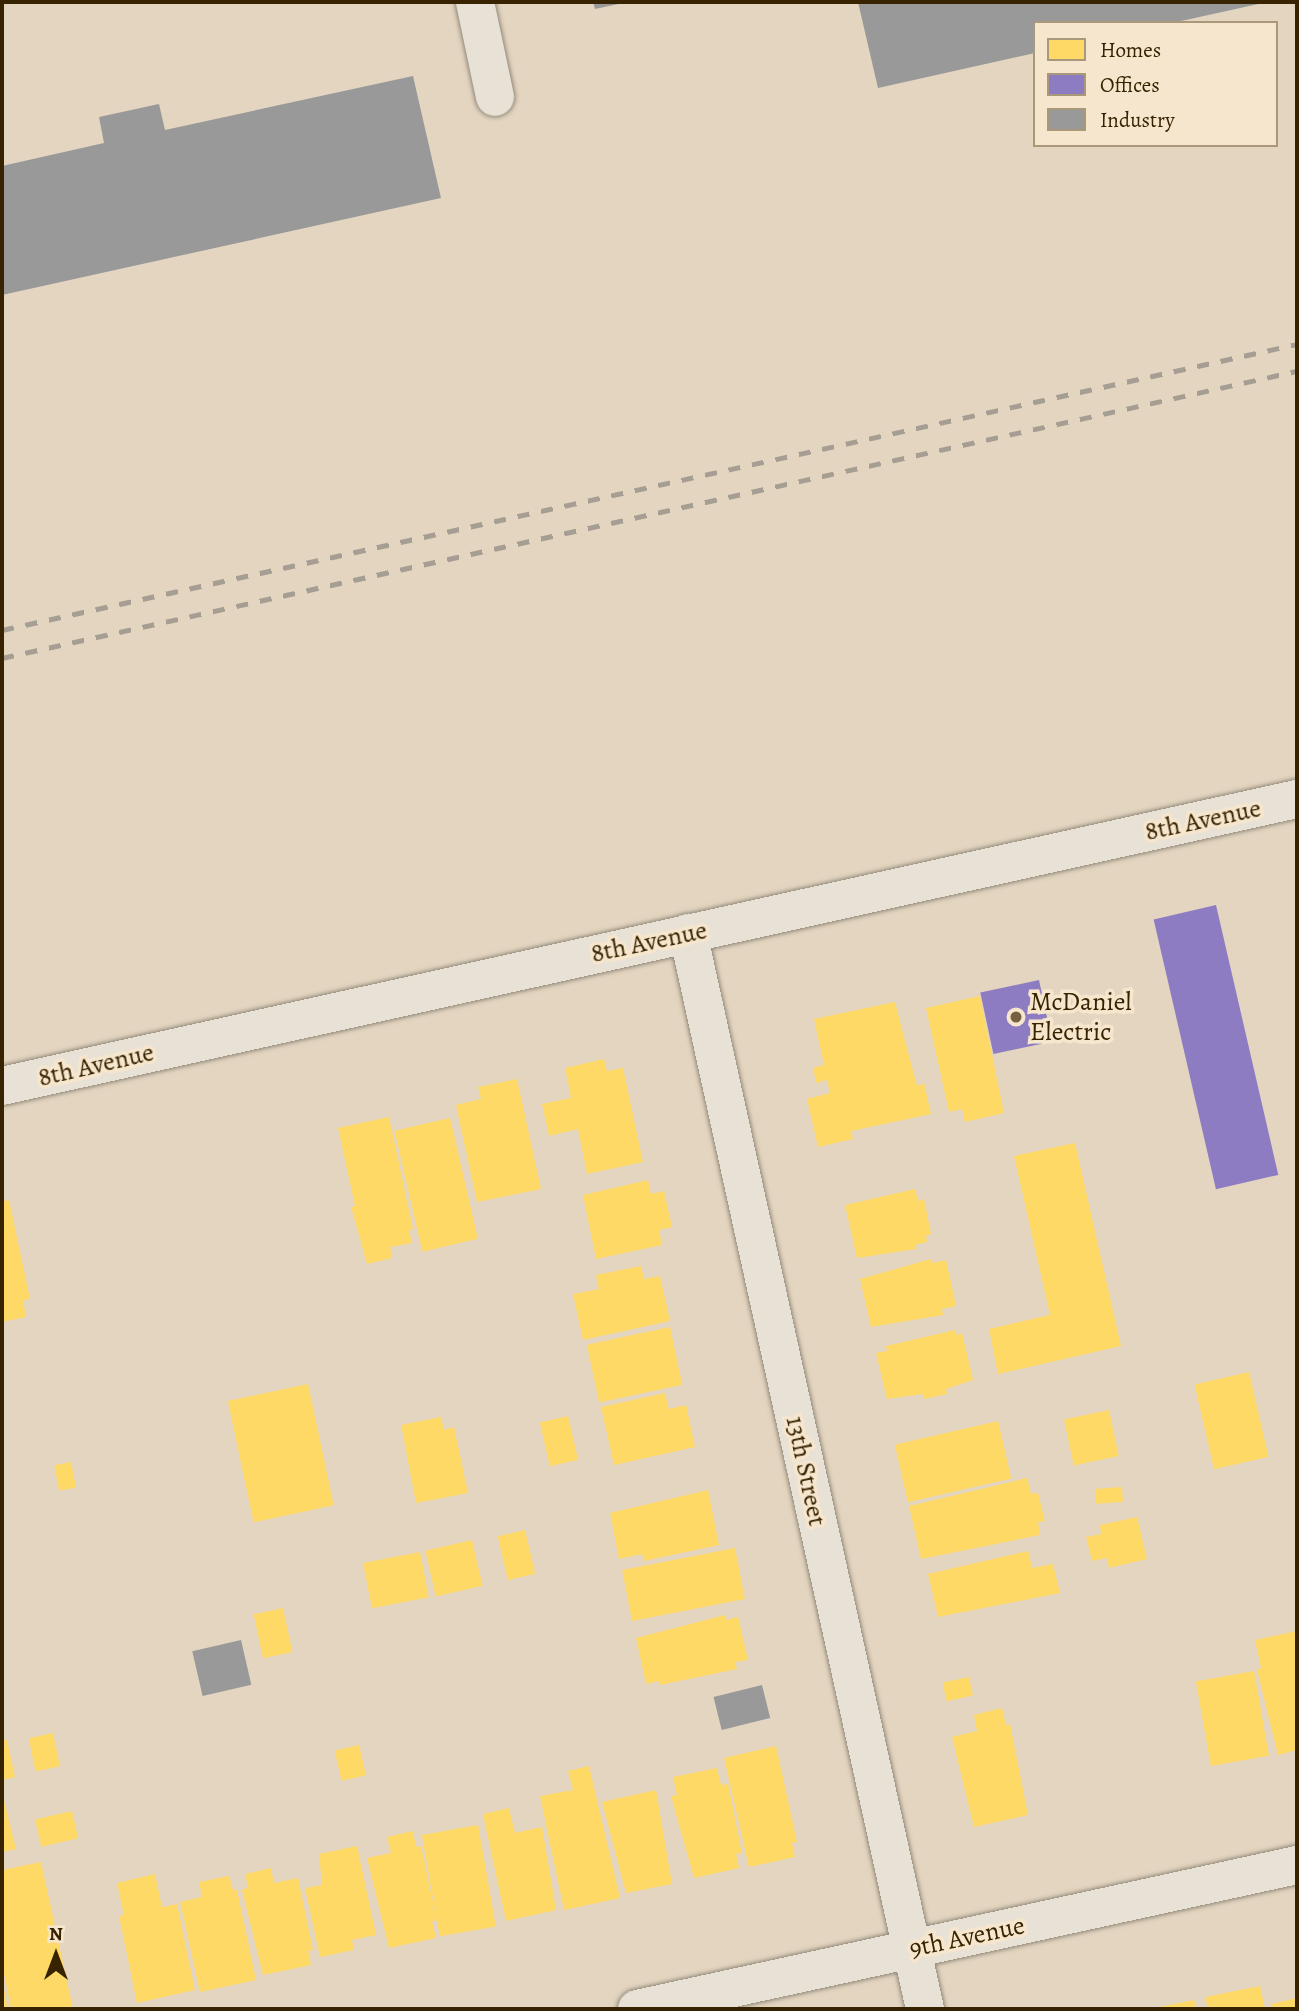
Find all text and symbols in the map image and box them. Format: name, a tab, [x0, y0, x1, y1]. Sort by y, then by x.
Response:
legend	[1033, 21, 1278, 147]
text: Homes	[1100, 36, 1161, 64]
text: Offices	[1100, 71, 1160, 99]
text: Industry	[1100, 106, 1175, 134]
street label: 8th Avenue	[1142, 793, 1264, 847]
street label: 8th Avenue	[588, 915, 710, 969]
place label: McDaniel Electric	[1030, 986, 1132, 1048]
marker: McDaniel Electric	[1008, 1009, 1024, 1025]
street label: 8th Avenue	[35, 1037, 157, 1093]
street label: 13th Street	[779, 1413, 833, 1529]
street label: 9th Avenue	[907, 1910, 1027, 1964]
north arrow	[21, 1920, 91, 1990]
text: N	[49, 1921, 63, 1947]

